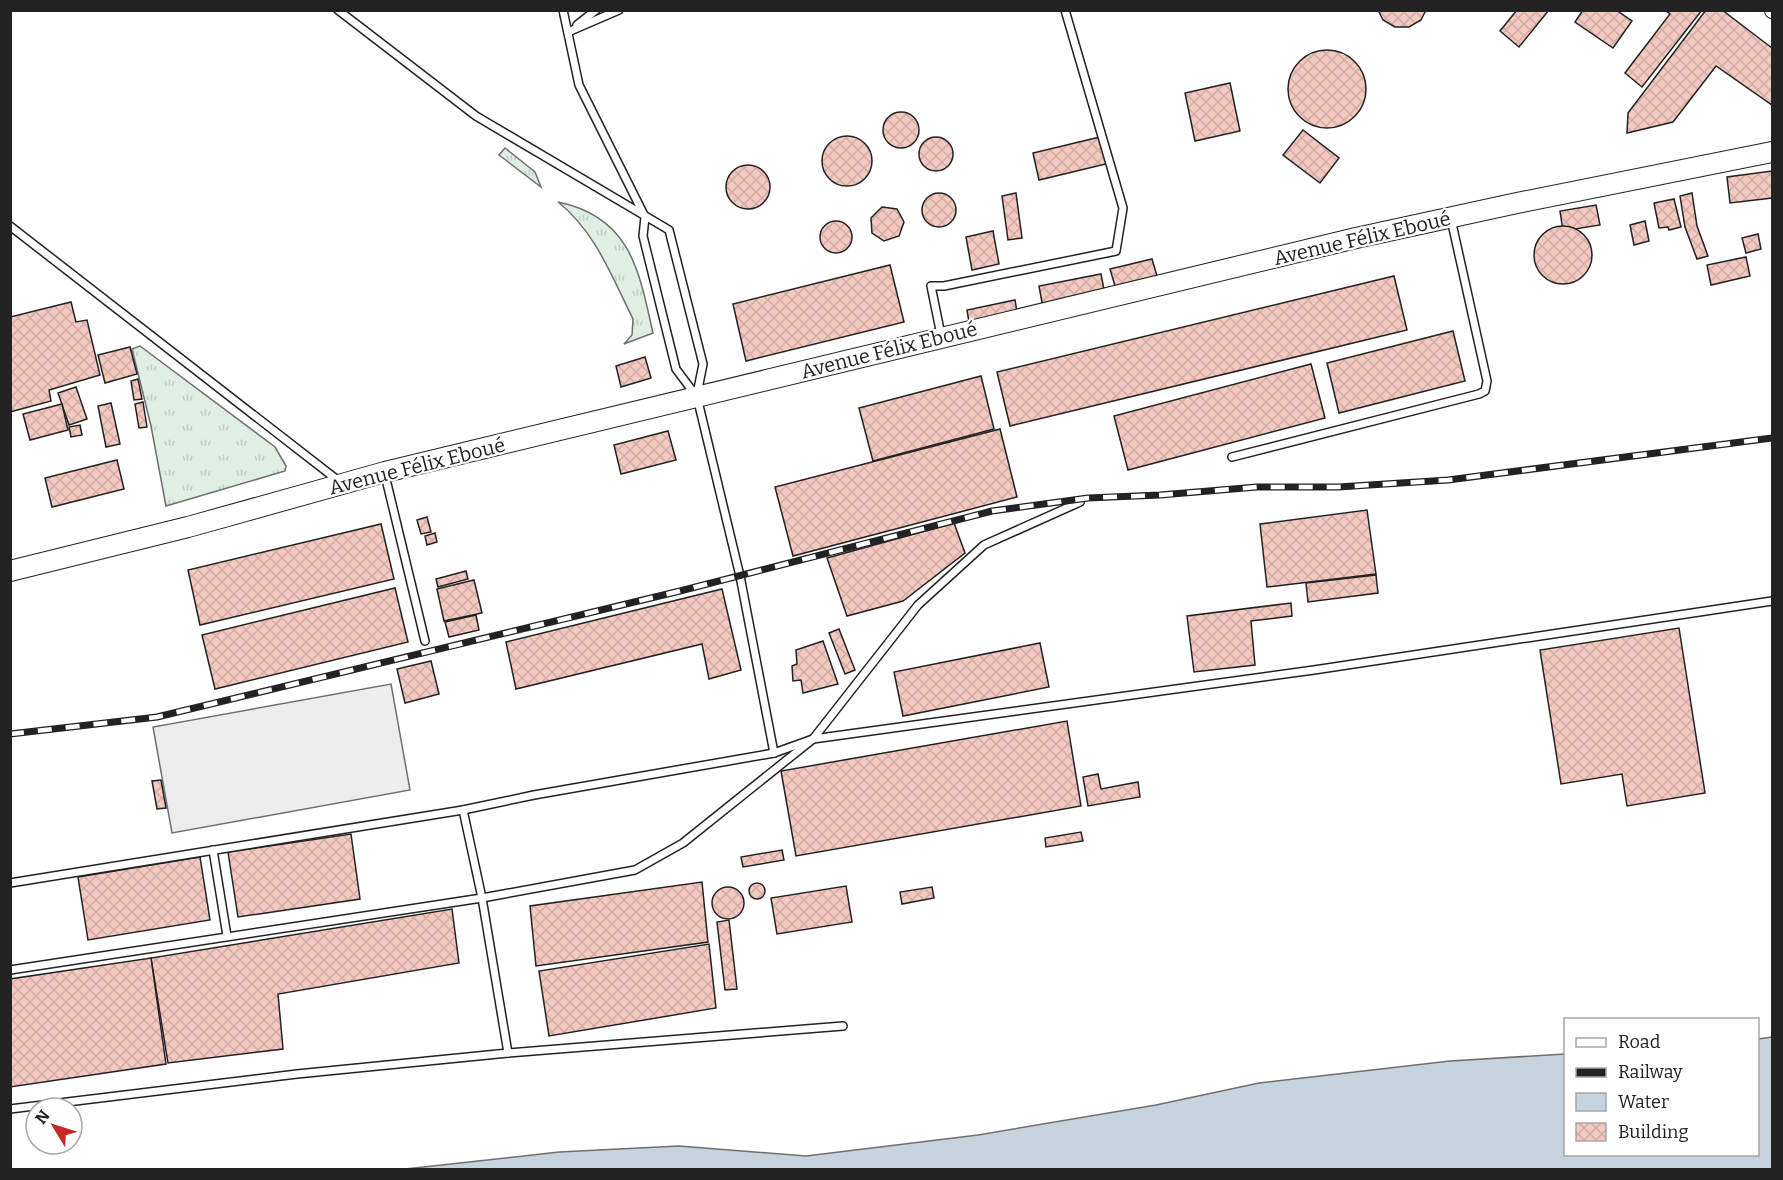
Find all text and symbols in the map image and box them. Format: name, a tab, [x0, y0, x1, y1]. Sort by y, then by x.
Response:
street label: Avenue Félix Eboué	[1271, 206, 1453, 270]
street label: Avenue Félix Eboué	[798, 316, 980, 384]
street label: Avenue Félix Eboué	[326, 432, 508, 500]
legend	[1564, 1018, 1759, 1156]
text: Road	[1618, 1031, 1661, 1053]
text: Railway	[1618, 1061, 1683, 1083]
text: Water	[1618, 1091, 1669, 1113]
north arrow	[24, 1096, 84, 1156]
text: N	[31, 1106, 54, 1128]
text: Building	[1618, 1121, 1689, 1143]

